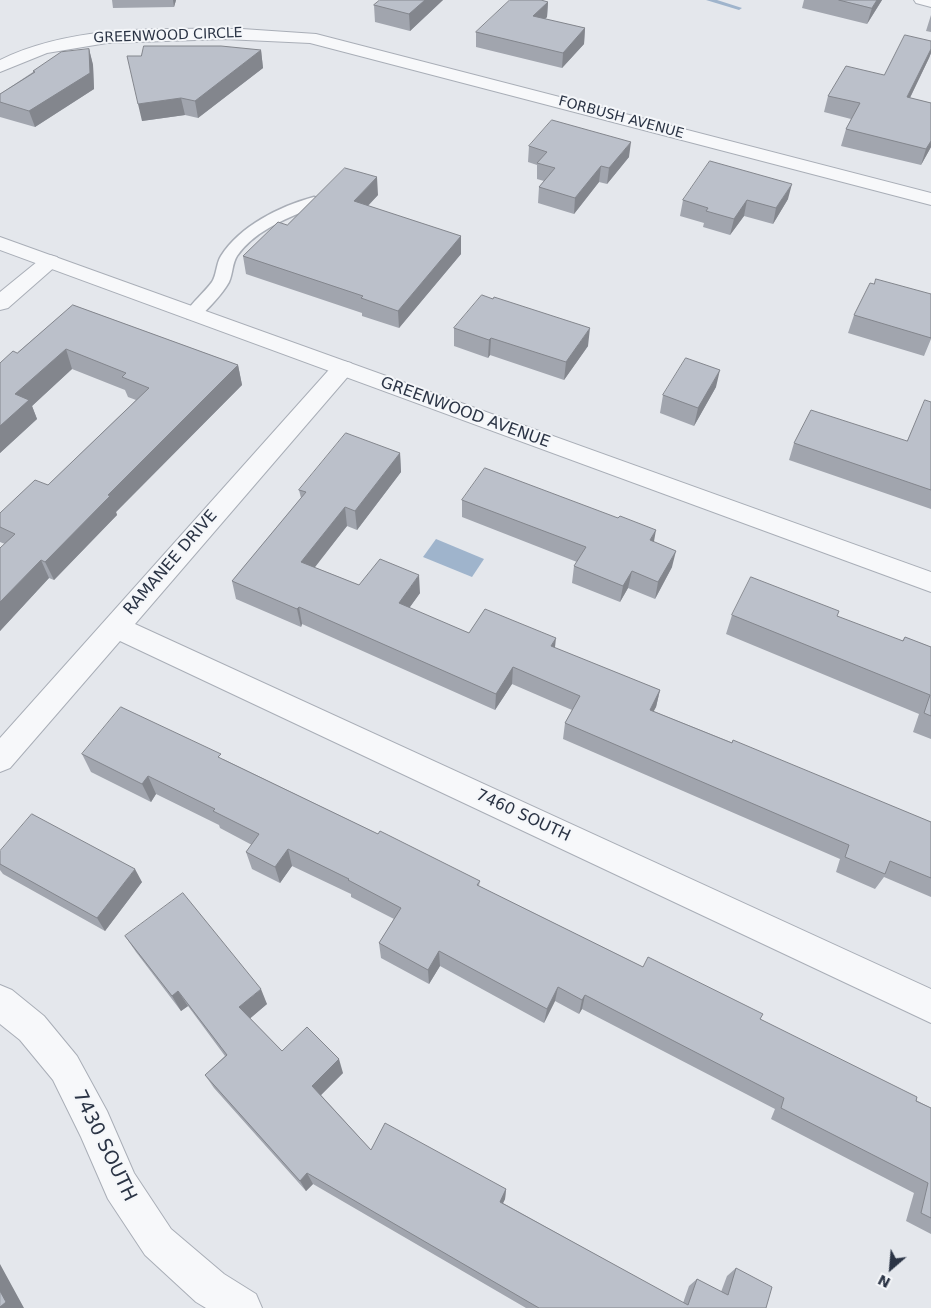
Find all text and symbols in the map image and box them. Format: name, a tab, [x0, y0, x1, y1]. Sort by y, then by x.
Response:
street label: GREENWOOD CIRCLE	[93, 25, 243, 47]
street label: FORBUSH AVENUE	[556, 93, 686, 143]
street label: GREENWOOD AVENUE	[378, 373, 552, 453]
street label: RAMANEE DRIVE	[120, 507, 222, 619]
street label: 7460 SOUTH	[473, 786, 573, 846]
street label: 7430 SOUTH	[67, 1087, 141, 1205]
north arrow	[866, 1243, 916, 1293]
text: N	[875, 1272, 893, 1291]

